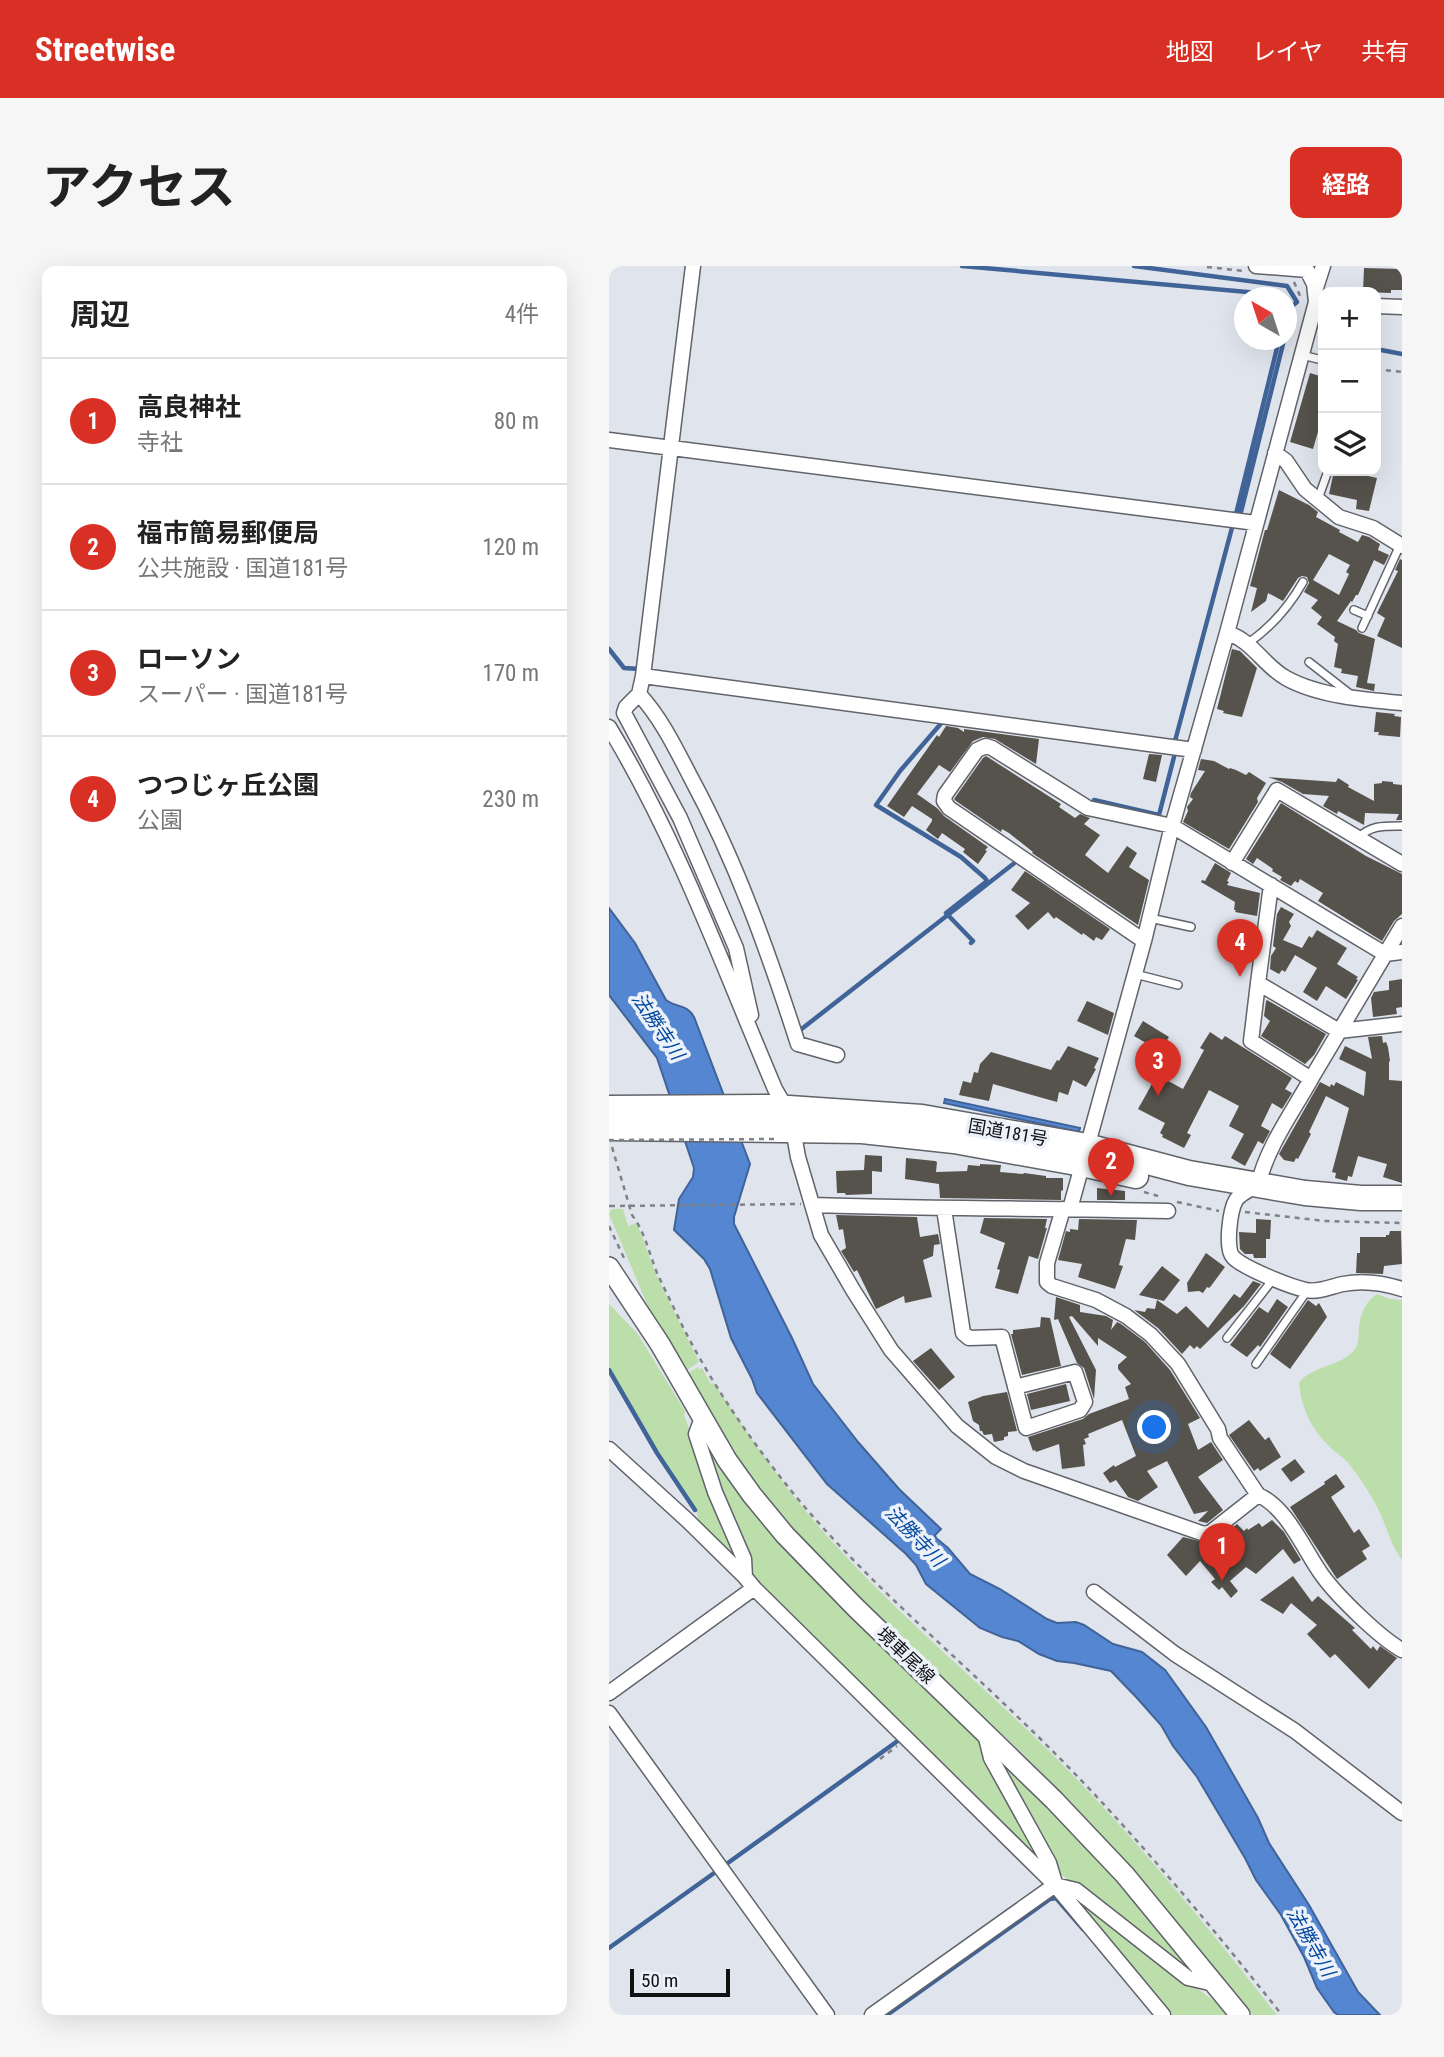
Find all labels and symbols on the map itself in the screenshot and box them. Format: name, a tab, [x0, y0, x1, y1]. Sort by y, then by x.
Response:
north arrow	[1234, 287, 1297, 350]
pin: 4	[1217, 919, 1263, 977]
water label: 法勝寺川	[627, 988, 690, 1066]
pin: 3	[1135, 1038, 1181, 1096]
street label: 国道181号	[966, 1115, 1050, 1149]
pin: 2	[1088, 1138, 1134, 1196]
your location	[1137, 1410, 1171, 1444]
water label: 法勝寺川	[880, 1501, 951, 1573]
pin: 1	[1199, 1523, 1245, 1581]
street label: 境車尾線	[873, 1622, 939, 1688]
water label: 法勝寺川	[1282, 1903, 1341, 1982]
scale bar	[630, 1966, 730, 1998]

